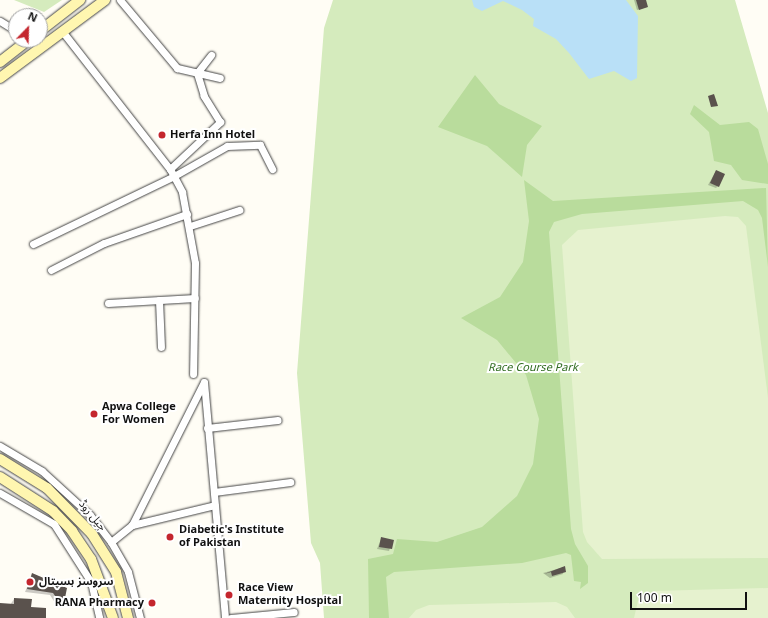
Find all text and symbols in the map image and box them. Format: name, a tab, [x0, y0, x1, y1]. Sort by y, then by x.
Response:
text: N	[24, 5, 41, 30]
north arrow	[8, 8, 48, 48]
place label: Herfa Inn Hotel	[170, 128, 255, 142]
marker: Herfa Inn Hotel	[157, 130, 167, 140]
park label: Race Course Park	[488, 361, 578, 375]
place label: Apwa College For Women	[102, 401, 176, 427]
marker: Apwa College For Women	[89, 409, 99, 419]
street label: جیل روڈ	[75, 498, 109, 534]
place label: Diabetic's Institute of Pakistan	[179, 524, 284, 550]
marker: Diabetic's Institute of Pakistan	[164, 531, 176, 543]
place label: سروسز ہسپتال	[39, 575, 113, 589]
marker: سروسز ہسپتال	[24, 576, 36, 588]
place label: Race View Maternity Hospital	[238, 582, 342, 608]
scale bar	[632, 584, 749, 610]
text: 100 m	[637, 586, 672, 611]
marker: Race View Maternity Hospital	[223, 589, 235, 601]
place label: RANA Pharmacy	[55, 596, 144, 610]
marker: RANA Pharmacy	[147, 598, 157, 608]

